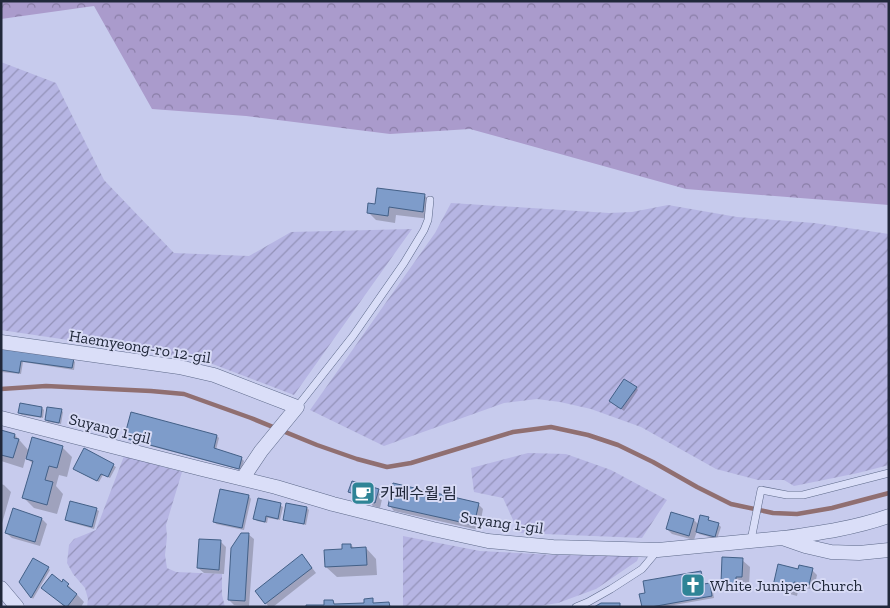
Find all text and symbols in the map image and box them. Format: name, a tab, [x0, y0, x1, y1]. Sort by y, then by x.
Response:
street label: Haemyeong-ro 12-gil	[68, 326, 212, 367]
street label: Suyang 1-gil	[67, 409, 153, 448]
cafe icon: 카페수월,림	[350, 480, 376, 506]
place label: 카페수월,림	[380, 484, 457, 503]
street label: Suyang 1-gil	[459, 507, 545, 538]
church icon: White Juniper Church	[680, 572, 706, 598]
place label: White Juniper Church	[710, 576, 863, 595]

